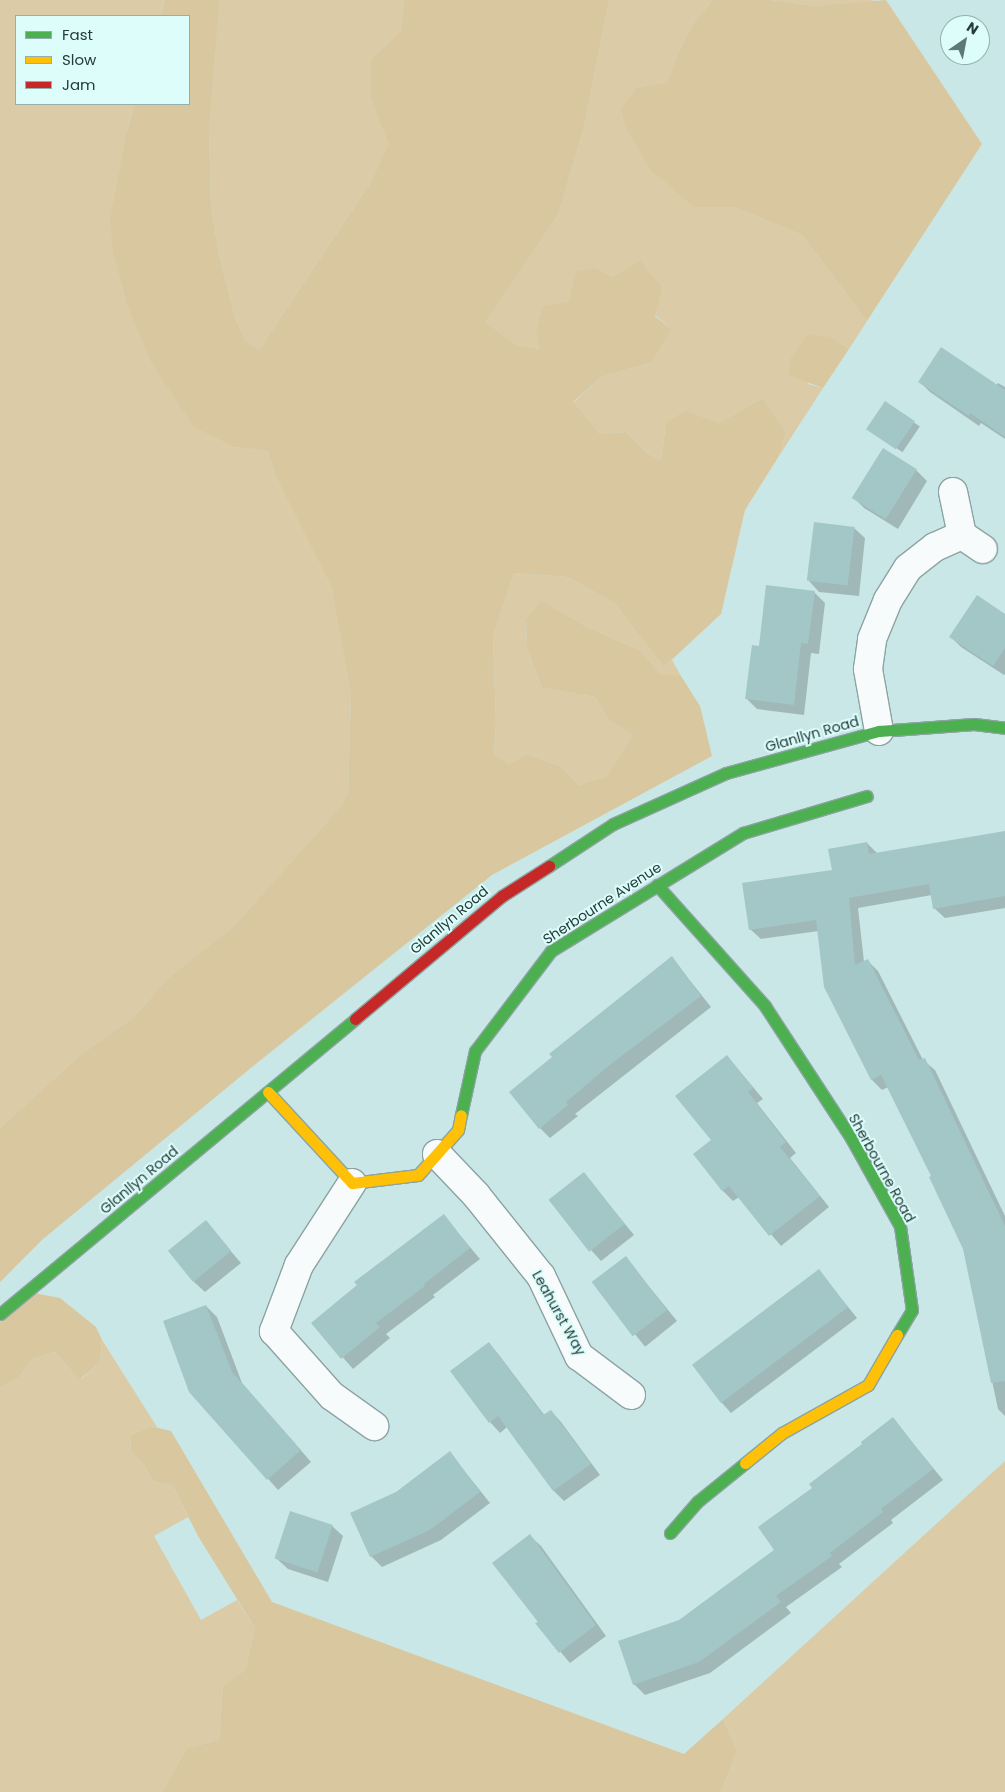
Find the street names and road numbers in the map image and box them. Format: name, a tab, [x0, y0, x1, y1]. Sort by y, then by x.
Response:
street label: Glanllyn Road	[763, 713, 861, 755]
street label: Sherbourne Avenue	[540, 858, 664, 948]
street label: Glanllyn Road	[407, 883, 491, 957]
street label: Sherbourne Road	[845, 1111, 919, 1225]
street label: Glanllyn Road	[97, 1143, 181, 1217]
street label: Leahurst Way	[529, 1268, 589, 1358]

